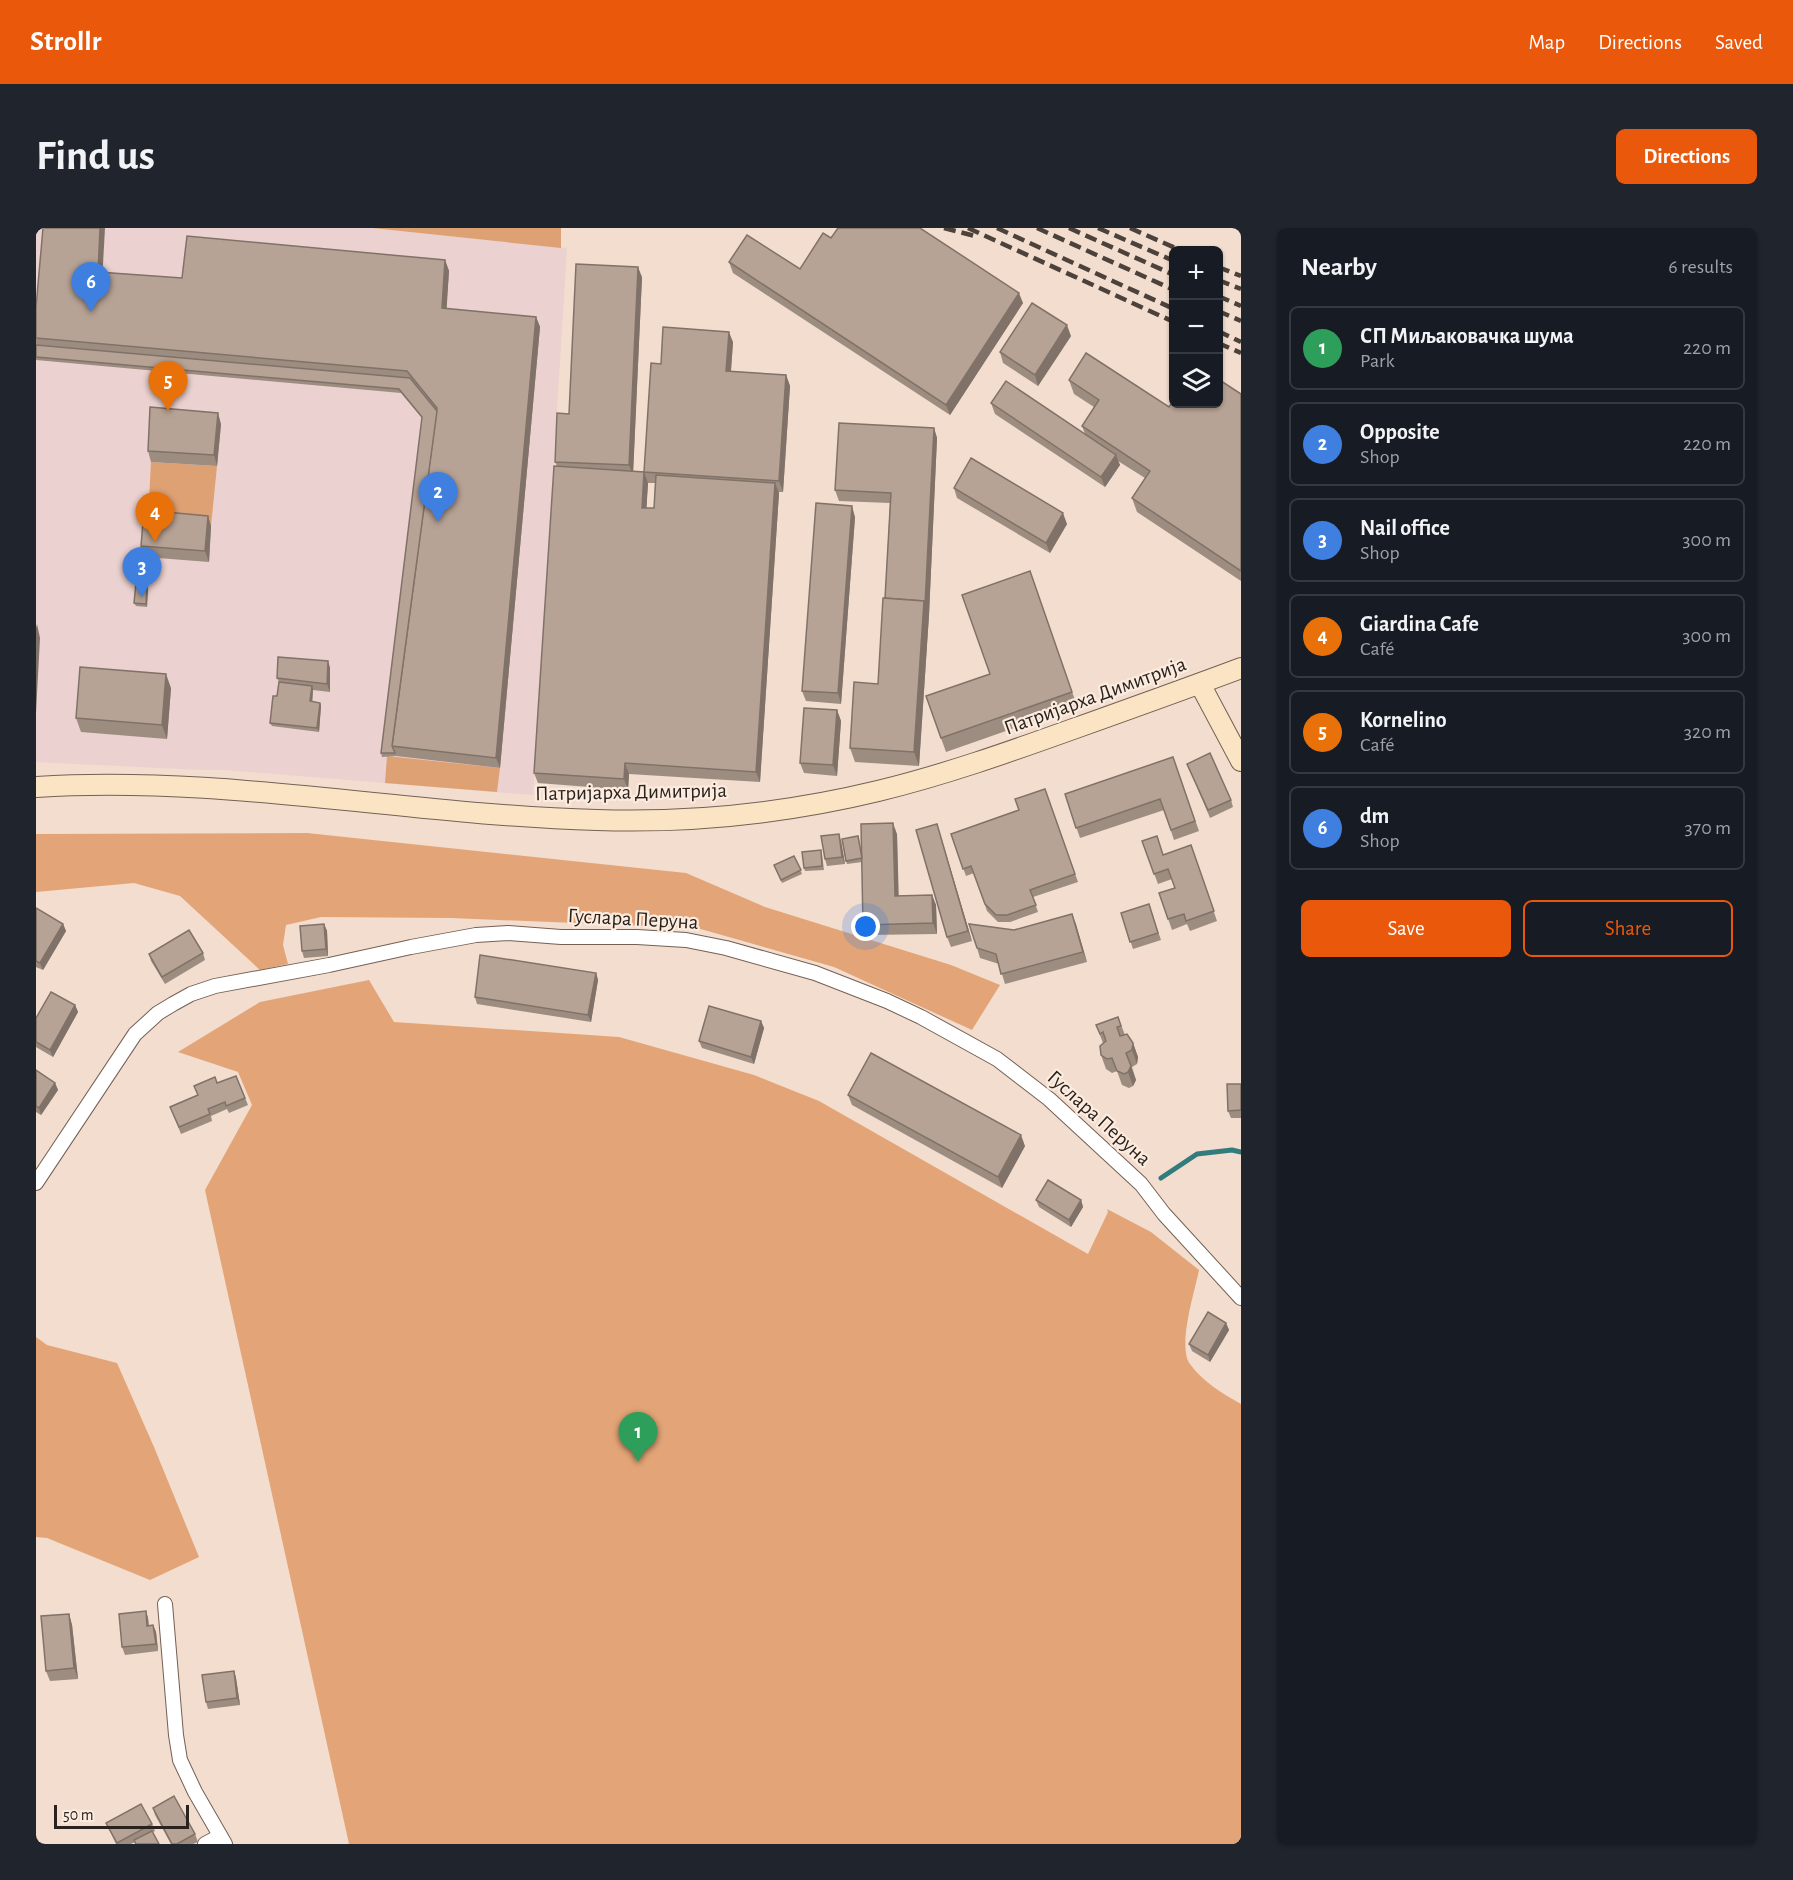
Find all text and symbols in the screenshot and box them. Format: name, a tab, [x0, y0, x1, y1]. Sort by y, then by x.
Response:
text: Strollr	[30, 28, 101, 56]
text: Map	[1529, 32, 1565, 53]
text: Directions	[1598, 32, 1682, 53]
text: Saved	[1715, 32, 1763, 53]
button: Directions	[1616, 129, 1757, 184]
text: Find us	[36, 135, 155, 177]
map controls	[1169, 246, 1223, 408]
button: +	[1169, 246, 1223, 300]
text: Nearby	[1301, 254, 1377, 280]
text: 6 results	[1668, 257, 1733, 277]
pin: 6	[72, 262, 110, 312]
button: −	[1169, 300, 1223, 354]
text: СП Миљаковачка шума	[1360, 325, 1574, 347]
text: 1	[1319, 338, 1326, 358]
text: 220 m	[1683, 338, 1731, 358]
text: Park	[1360, 351, 1395, 371]
button: layers	[1169, 354, 1223, 408]
pin: 5	[148, 362, 188, 411]
text: Opposite	[1360, 421, 1440, 443]
text: 2	[1318, 434, 1327, 454]
text: 220 m	[1683, 434, 1731, 454]
text: Shop	[1360, 447, 1400, 467]
pin: 2	[418, 472, 458, 522]
pin: 4	[136, 492, 174, 542]
text: Nail office	[1360, 517, 1450, 539]
text: 3	[1318, 530, 1327, 550]
text: 300 m	[1682, 530, 1731, 550]
text: Shop	[1360, 543, 1400, 563]
pin: 3	[122, 548, 162, 597]
text: Giardina Cafe	[1360, 613, 1479, 635]
text: 4	[1317, 626, 1328, 646]
text: 300 m	[1682, 626, 1731, 646]
text: Café	[1360, 639, 1394, 659]
street label: Патријарха Димитрија	[1001, 653, 1189, 739]
text: Kornelino	[1360, 709, 1447, 731]
text: 5	[1318, 722, 1327, 742]
text: 320 m	[1684, 722, 1731, 742]
text: Café	[1360, 735, 1394, 755]
street label: Патријарха Димитрија	[535, 780, 728, 804]
text: dm	[1360, 805, 1389, 827]
text: 6	[1318, 818, 1327, 838]
text: 370 m	[1685, 818, 1731, 838]
text: Shop	[1360, 831, 1400, 851]
button: Save	[1301, 900, 1511, 957]
button: Share	[1523, 900, 1733, 957]
street label: Гуслара Перуна	[567, 905, 699, 933]
your location	[851, 912, 880, 941]
street label: Гуслара Перуна	[1043, 1066, 1155, 1170]
pin: 1	[618, 1412, 658, 1462]
scale bar	[54, 1802, 189, 1830]
text: 50 m	[63, 1807, 94, 1823]

